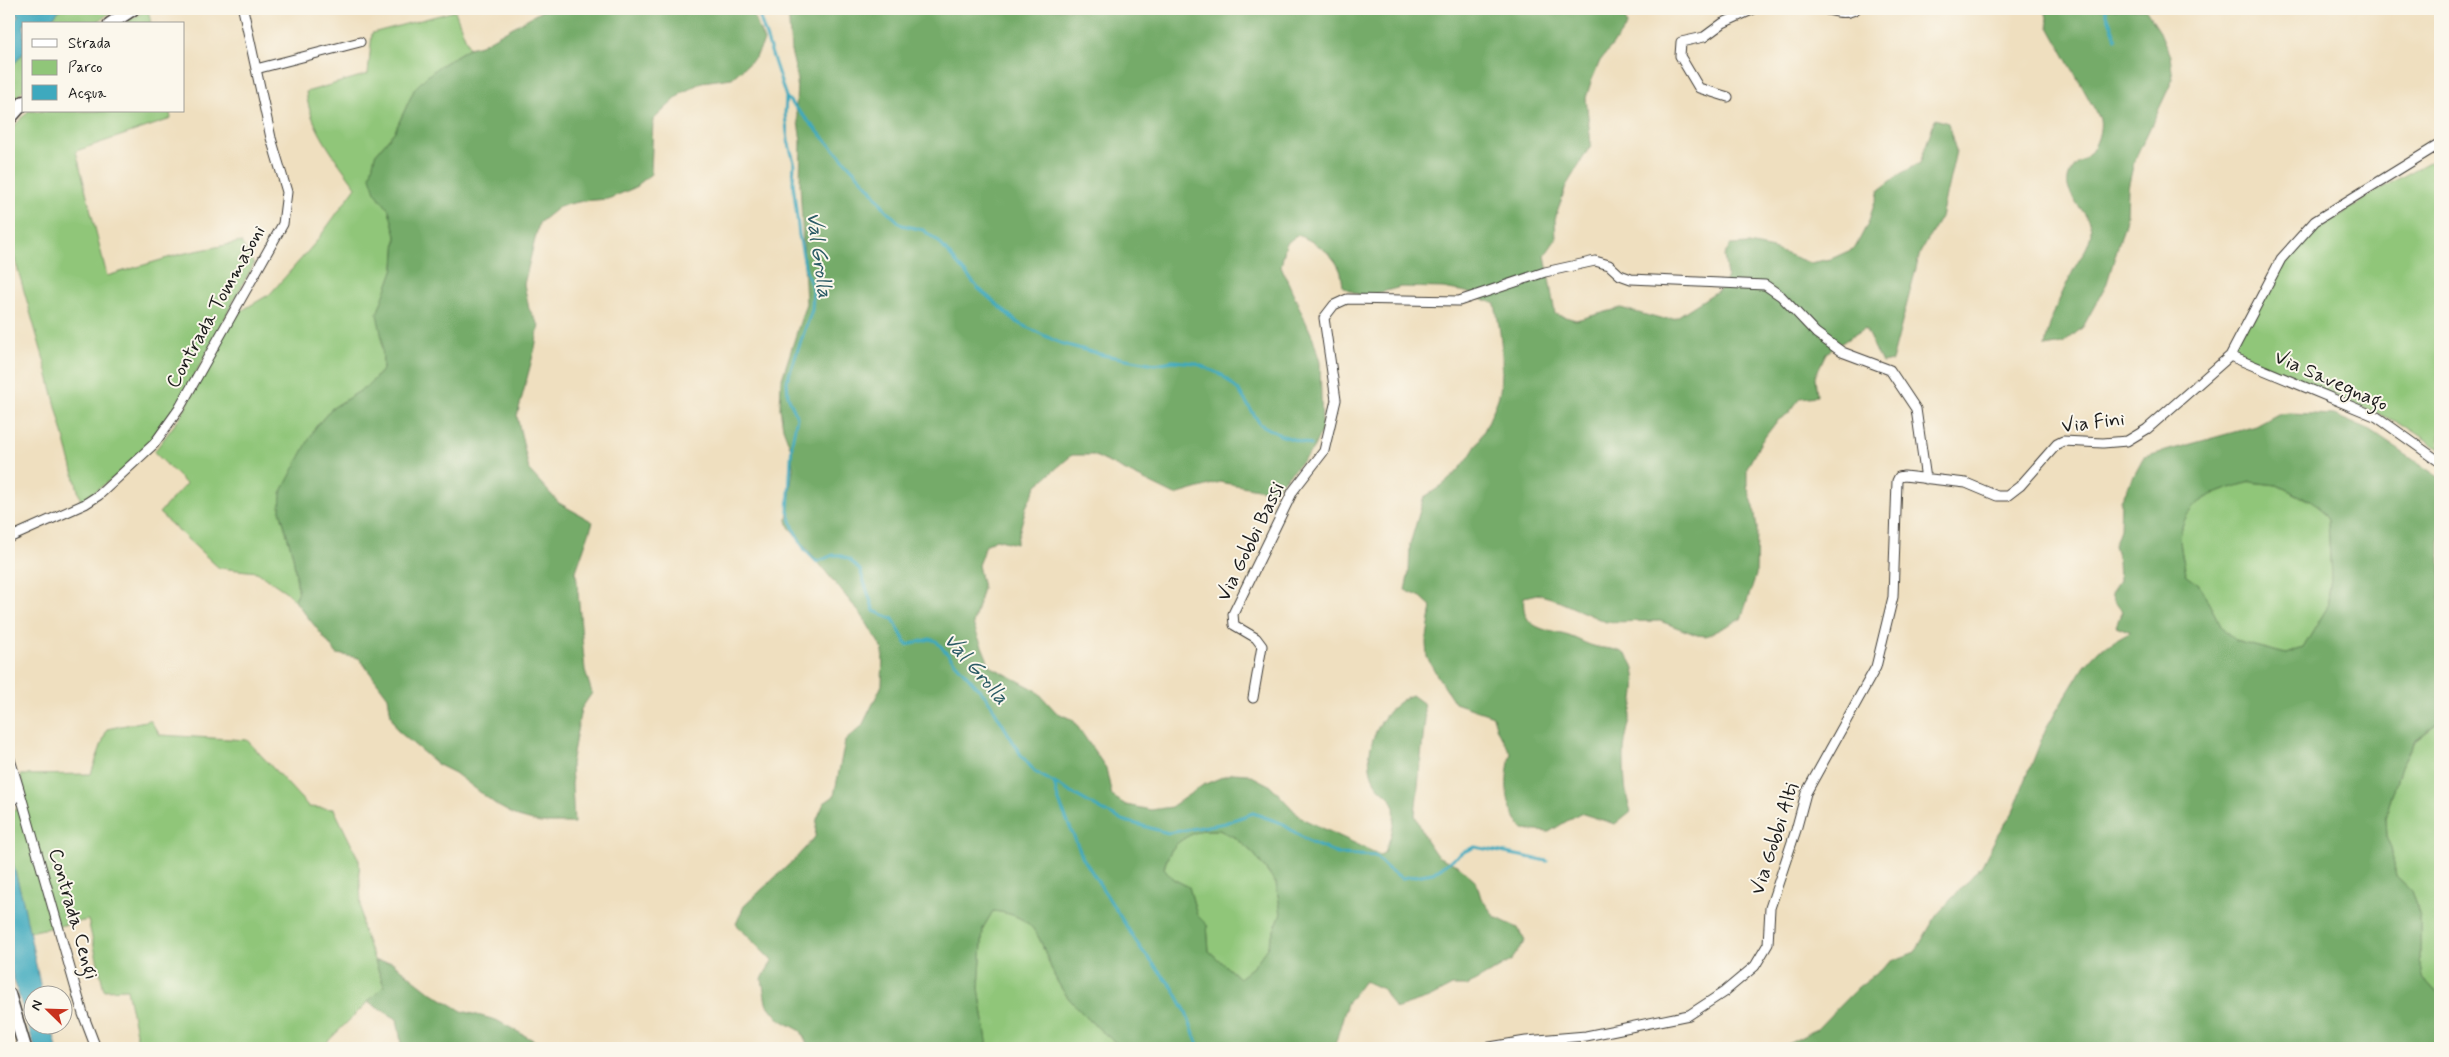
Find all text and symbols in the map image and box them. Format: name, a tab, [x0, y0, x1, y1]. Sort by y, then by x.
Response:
legend	[22, 22, 185, 112]
text: Strada	[68, 34, 111, 54]
text: Parco	[68, 58, 102, 78]
text: Acqua	[68, 84, 107, 104]
water label: Val Grolla	[799, 210, 839, 300]
street label: Contrada Tommasoni	[160, 221, 272, 393]
street label: Via Savegnago	[2269, 344, 2392, 420]
street label: Via Fini	[2060, 406, 2126, 440]
street label: Via Gobbi Bassi	[1210, 478, 1292, 606]
water label: Val Grolla	[937, 627, 1015, 711]
street label: Via Gobbi Alti	[1744, 780, 1806, 898]
street label: Contrada Cengi	[39, 845, 105, 983]
north arrow	[22, 984, 72, 1034]
text: N	[27, 998, 47, 1013]

